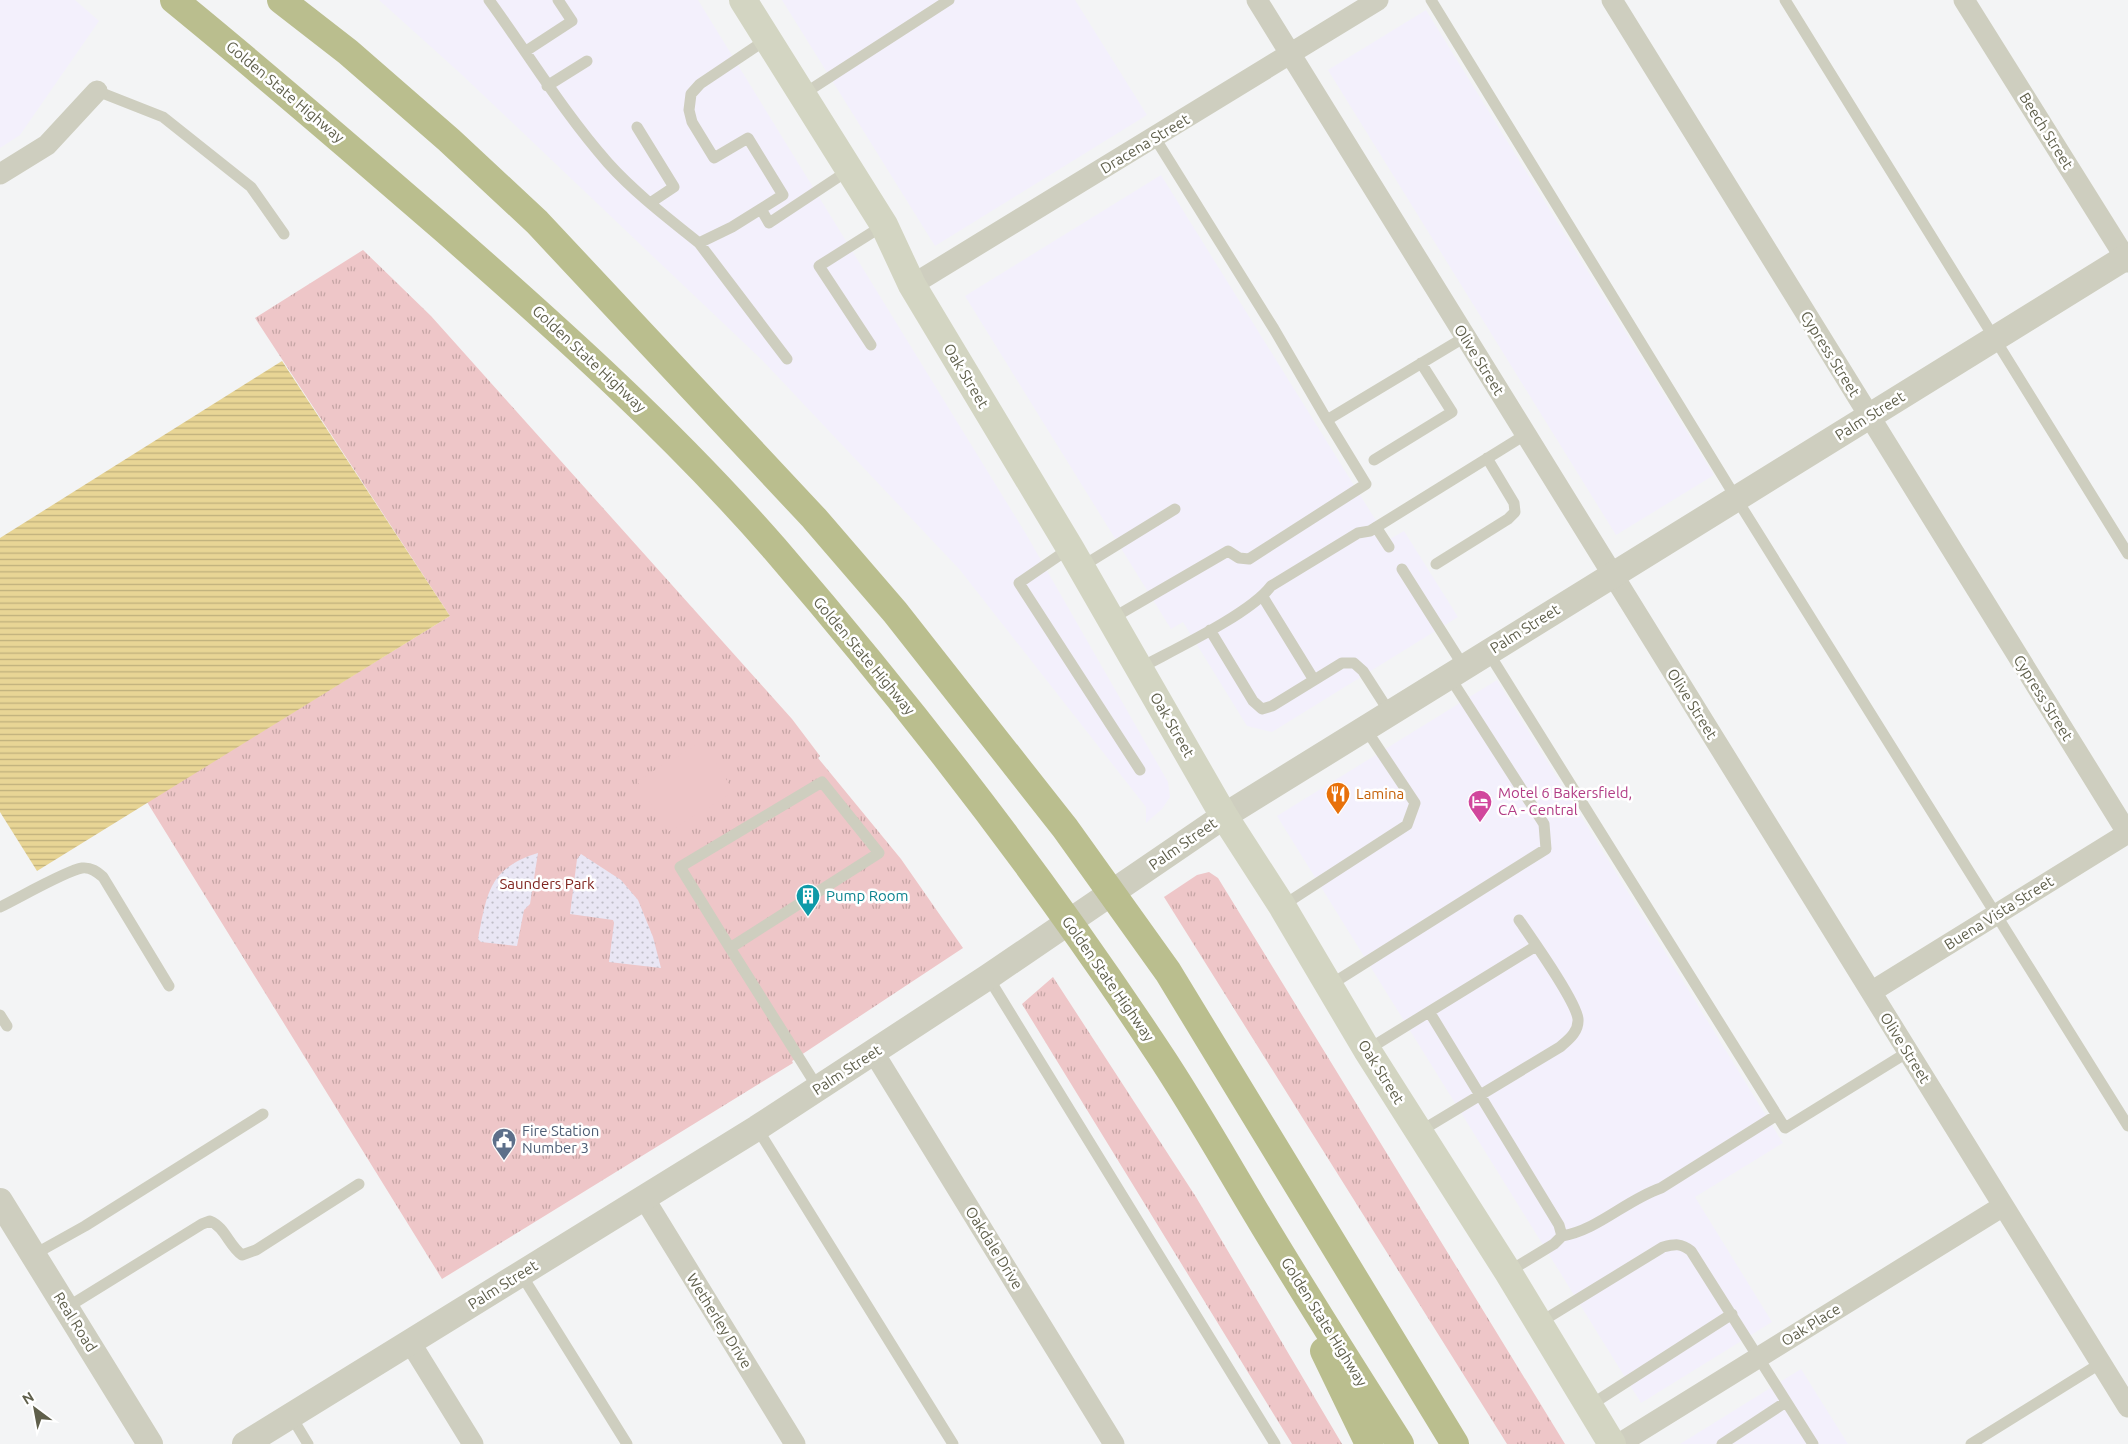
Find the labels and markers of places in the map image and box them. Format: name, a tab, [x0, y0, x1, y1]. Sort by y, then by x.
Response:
restaurant icon: Lamina	[1325, 781, 1351, 815]
place label: Motel 6 Bakersfield, CA - Central	[1498, 784, 1632, 818]
place label: Lamina	[1356, 785, 1404, 802]
hotel icon: Motel 6 Bakersfield, CA - Central	[1467, 789, 1493, 823]
building icon: Pump Room	[795, 883, 821, 917]
place label: Pump Room	[826, 887, 909, 904]
place label: Fire Station Number 3	[522, 1122, 599, 1156]
public building icon: Fire Station Number 3	[491, 1127, 517, 1161]

